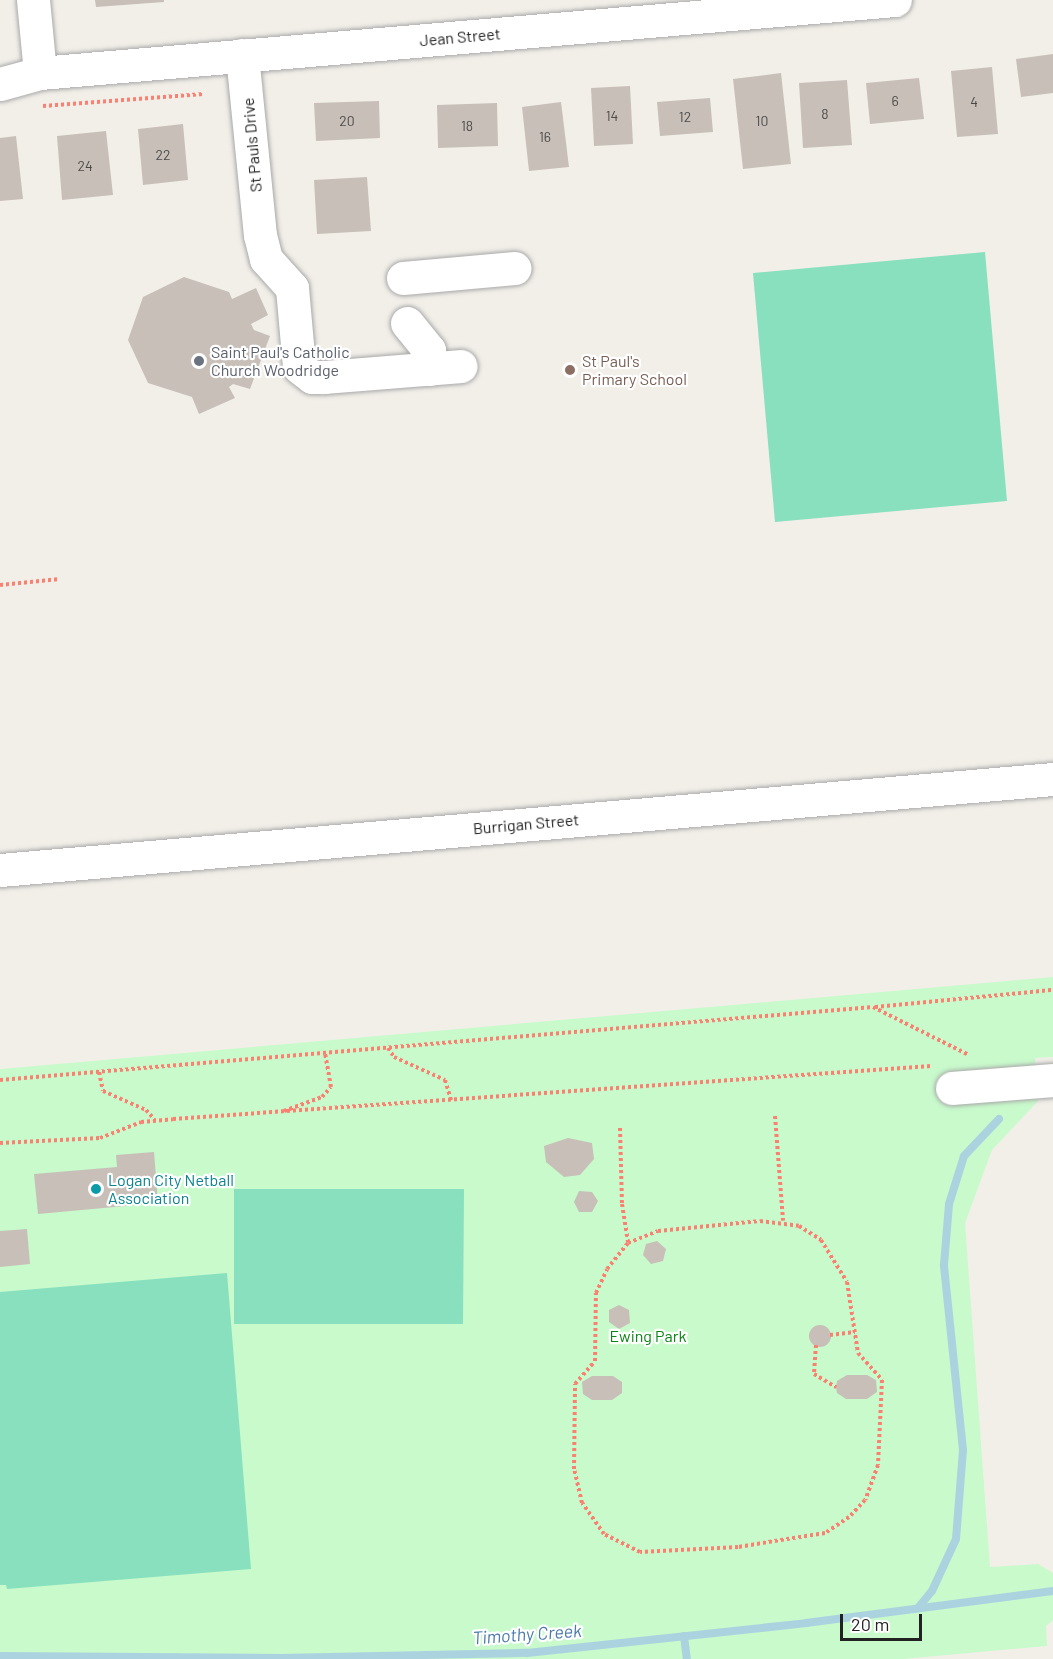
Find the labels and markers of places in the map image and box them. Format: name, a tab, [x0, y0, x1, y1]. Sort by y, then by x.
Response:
place label: Saint Paul's Catholic Church Woodridge	[211, 342, 349, 380]
place label: St Paul's Primary School	[582, 351, 687, 389]
marker: Saint Paul's Catholic Church Woodridge	[192, 354, 206, 368]
marker: St Paul's Primary School	[563, 363, 577, 377]
place label: Logan City Netball Association	[108, 1170, 234, 1208]
marker: Logan City Netball Association	[89, 1182, 103, 1196]

